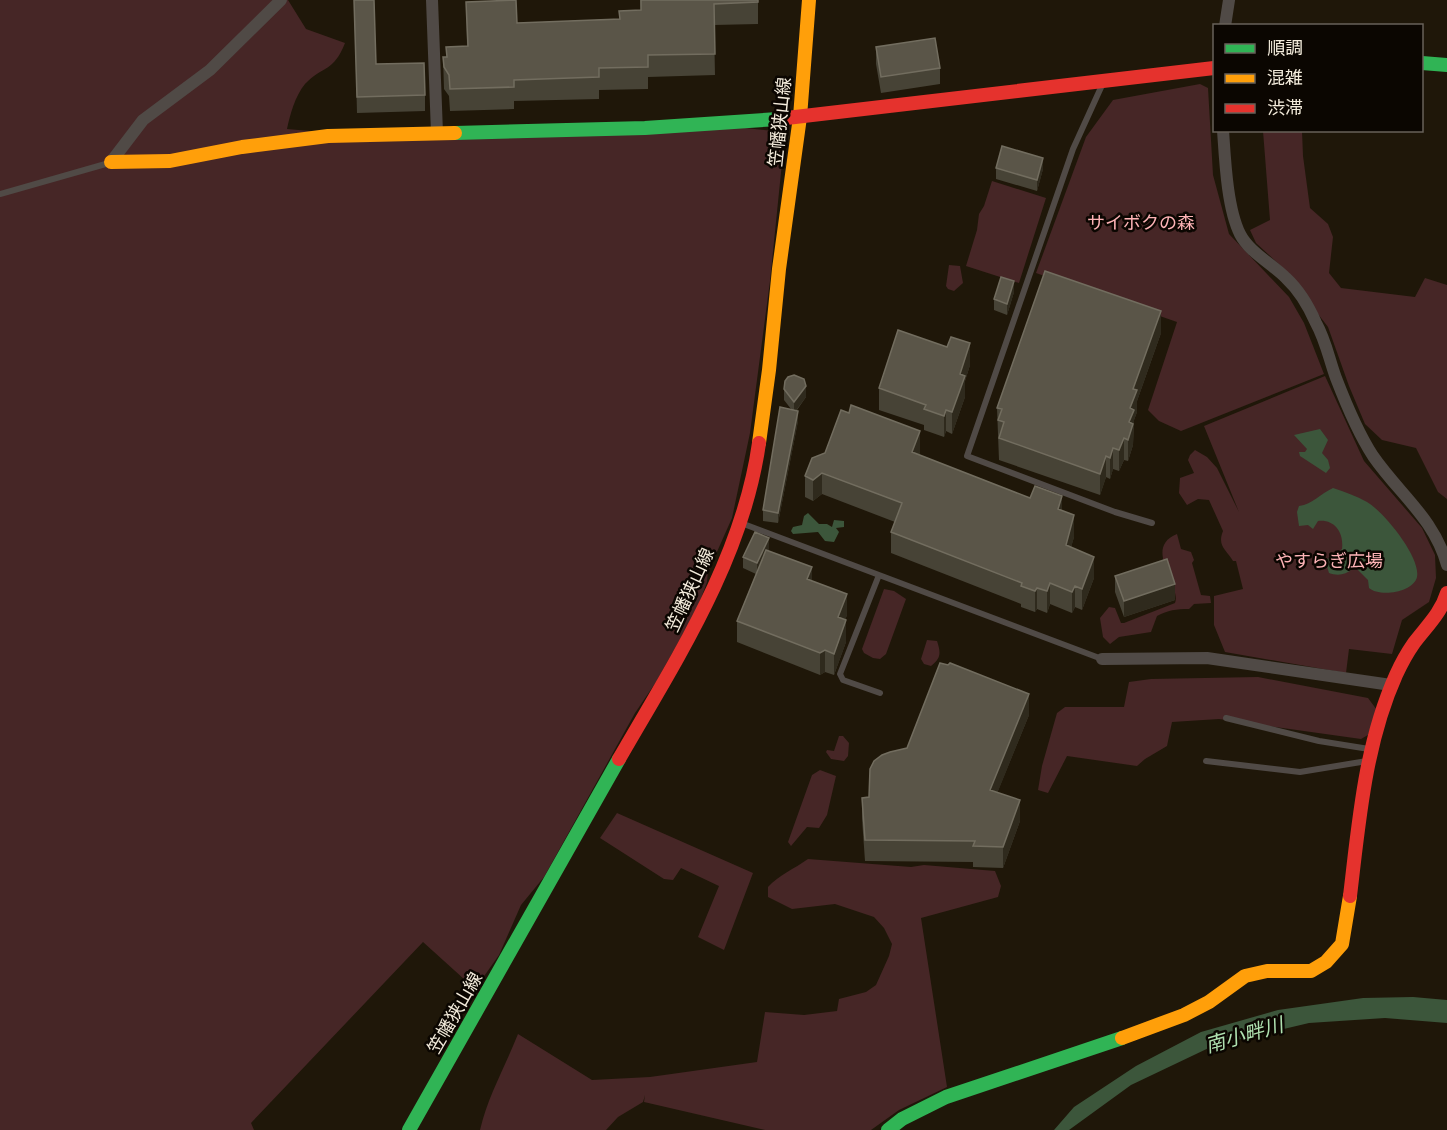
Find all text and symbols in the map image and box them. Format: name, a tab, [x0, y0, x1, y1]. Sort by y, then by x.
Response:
legend	[1213, 24, 1423, 132]
text: 順調	[1267, 36, 1303, 59]
text: 混雑	[1267, 66, 1303, 89]
street label: 笠幡狭山線	[763, 76, 796, 168]
text: 渋滞	[1267, 96, 1303, 119]
park label: サイボクの森	[1087, 211, 1195, 234]
street label: 笠幡狭山線	[660, 544, 719, 635]
park label: やすらぎ広場	[1275, 549, 1383, 572]
street label: 笠幡狭山線	[422, 968, 487, 1057]
water label: 南小畔川	[1202, 1010, 1288, 1059]

